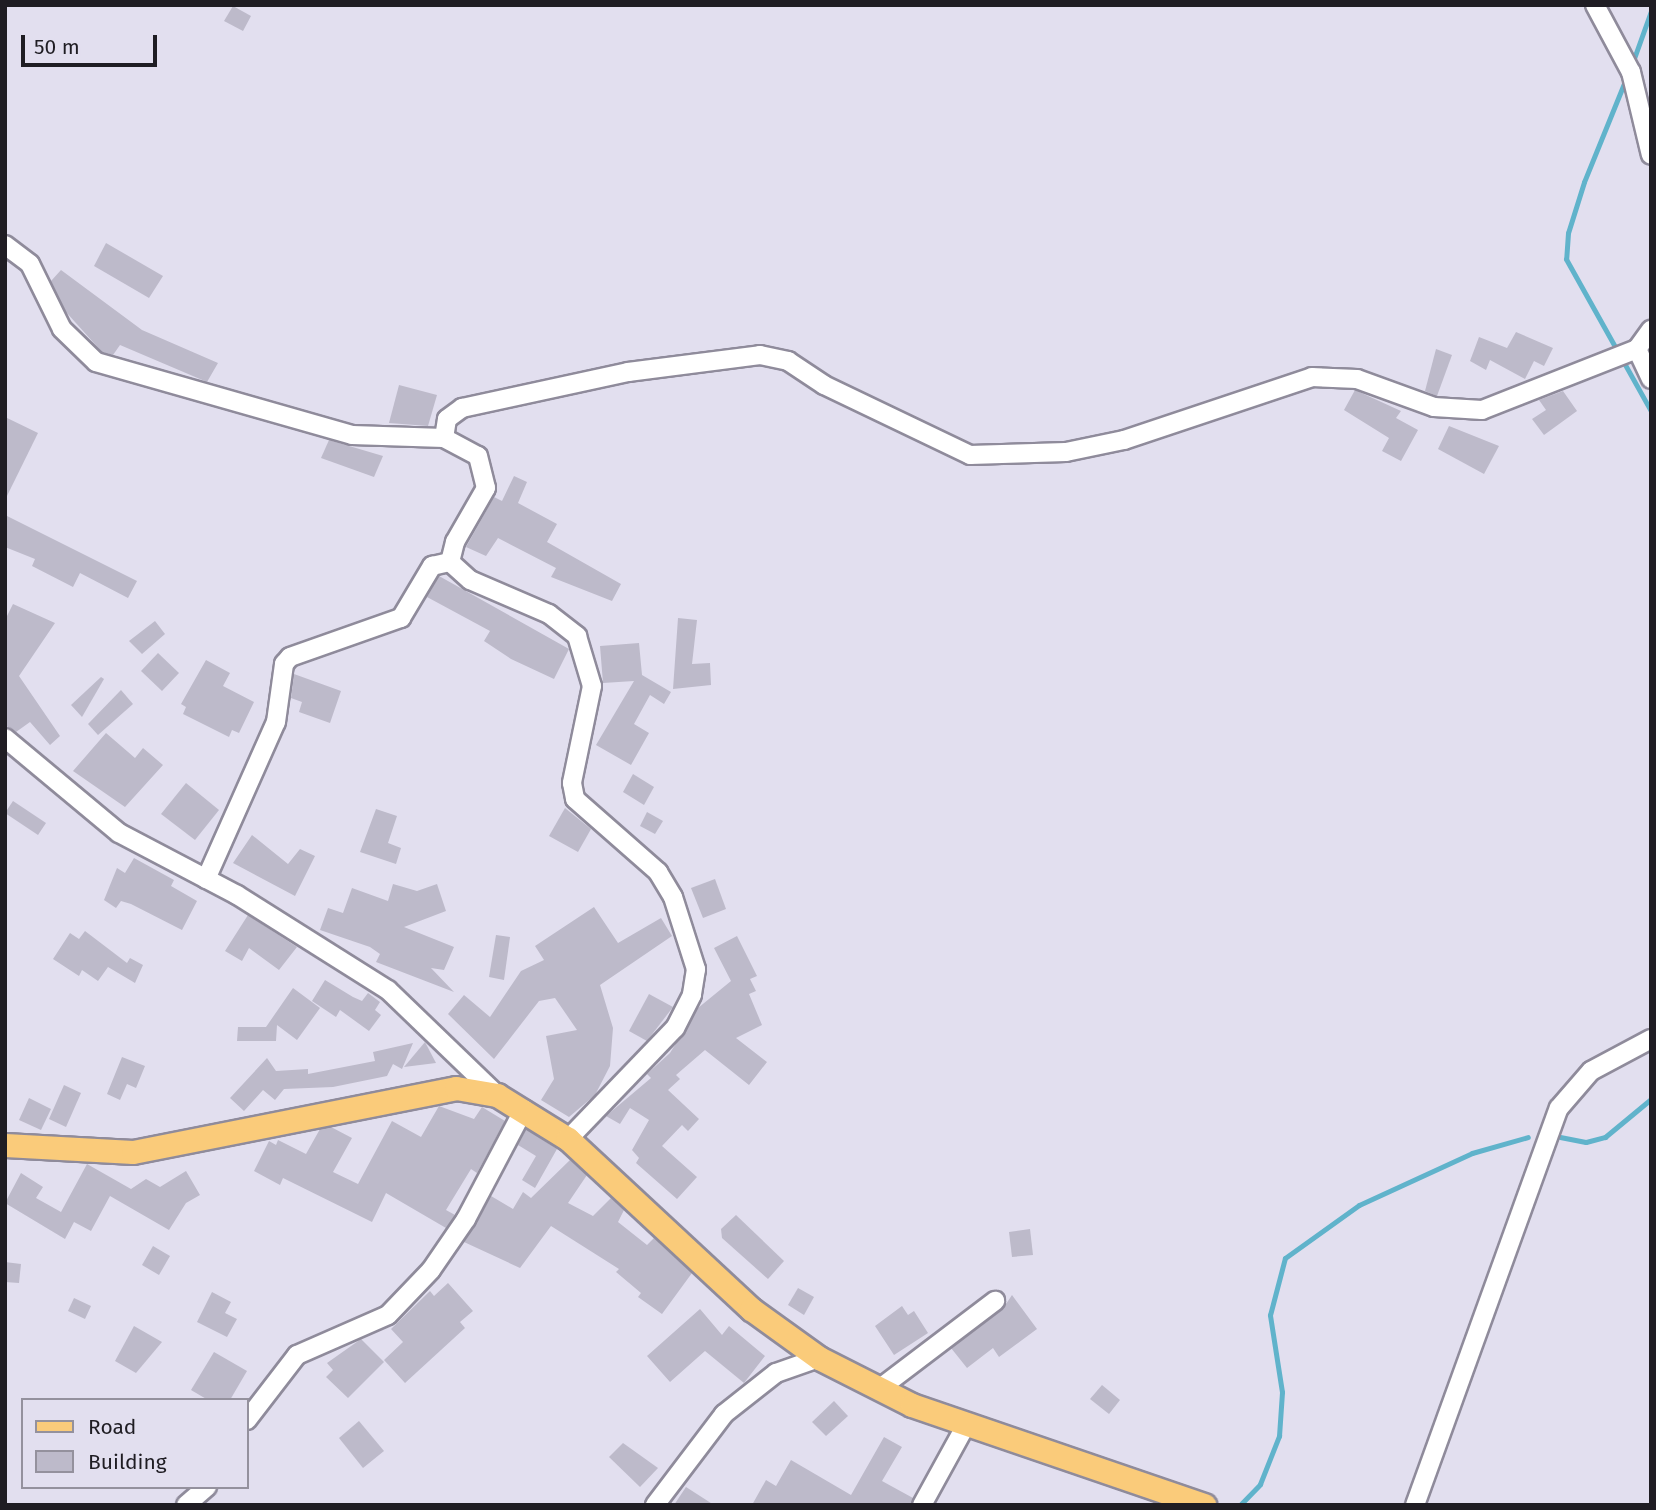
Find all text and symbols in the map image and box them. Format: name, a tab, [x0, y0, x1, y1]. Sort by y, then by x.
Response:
scale bar	[24, 21, 161, 65]
text: 50 m	[34, 34, 80, 60]
legend	[21, 1398, 248, 1489]
text: Road	[88, 1414, 136, 1440]
text: Building	[88, 1449, 167, 1475]

